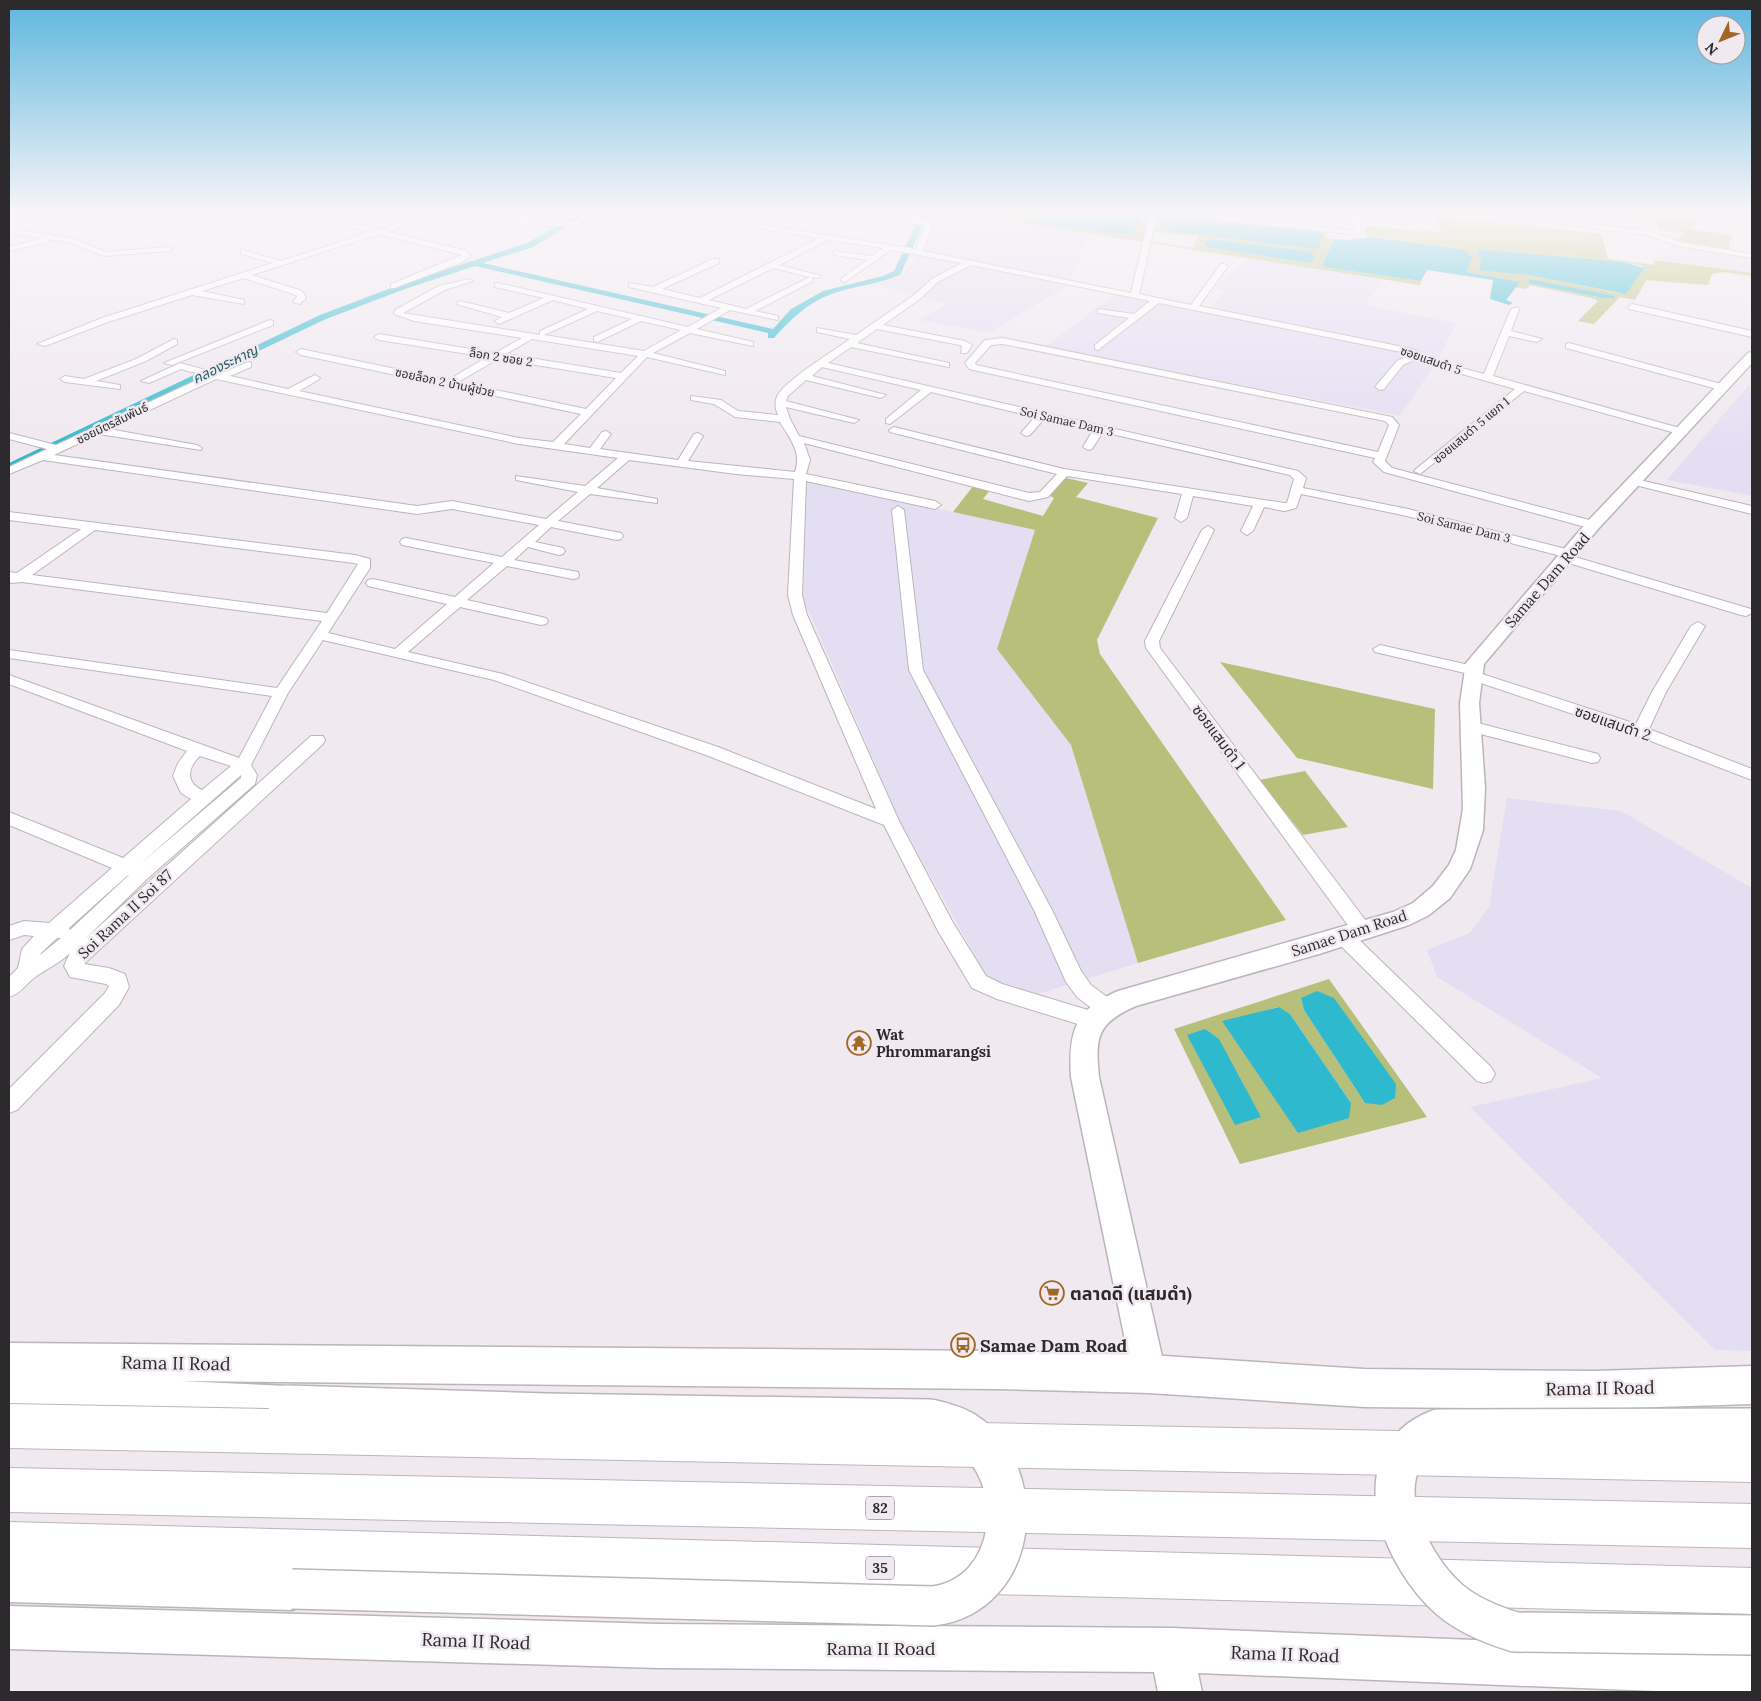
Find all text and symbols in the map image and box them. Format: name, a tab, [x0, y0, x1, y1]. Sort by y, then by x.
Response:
north arrow	[1696, 15, 1746, 65]
text: N	[1701, 39, 1722, 59]
water label: คลองระหาญ	[189, 340, 262, 388]
street label: ซอยแสมดำ 5	[1399, 343, 1463, 377]
street label: ล็อก 2 ซอย 2	[468, 345, 534, 369]
street label: ซอยล็อก 2 บ้านผู้ช่วย	[394, 364, 496, 400]
street label: ซอยแสมดำ 5 แยก 1	[1430, 394, 1512, 466]
street label: ซอยมิตรสัมพันธ์	[74, 399, 151, 447]
street label: Soi Samae Dam 3	[1019, 403, 1116, 439]
street label: Soi Samae Dam 3	[1416, 508, 1512, 546]
street label: Samae Dam Road	[1500, 528, 1594, 632]
street label: ซอยแสมดำ 1	[1188, 701, 1250, 773]
street label: ซอยแสมดำ 2	[1572, 701, 1654, 745]
street label: Soi Rama II Soi 87	[74, 865, 176, 963]
street label: Samae Dam Road	[1289, 905, 1409, 961]
place label: Wat Phrommarangsi	[876, 1025, 991, 1061]
temple icon: Wat Phrommarangsi	[846, 1030, 872, 1056]
supermarket icon: ตลาดดี (แสมดำ)	[1039, 1280, 1065, 1306]
place label: ตลาดดี (แสมดำ)	[1070, 1282, 1192, 1305]
bus stop icon: Samae Dam Road	[950, 1332, 976, 1358]
place label: Samae Dam Road	[980, 1334, 1128, 1357]
street label: Rama II Road	[121, 1351, 231, 1375]
street label: Rama II Road	[1545, 1376, 1655, 1400]
road number: 82	[866, 1496, 894, 1520]
road number: 35	[866, 1556, 894, 1580]
street label: Rama II Road	[421, 1628, 531, 1654]
street label: Rama II Road	[826, 1637, 936, 1660]
street label: Rama II Road	[1230, 1641, 1340, 1667]

